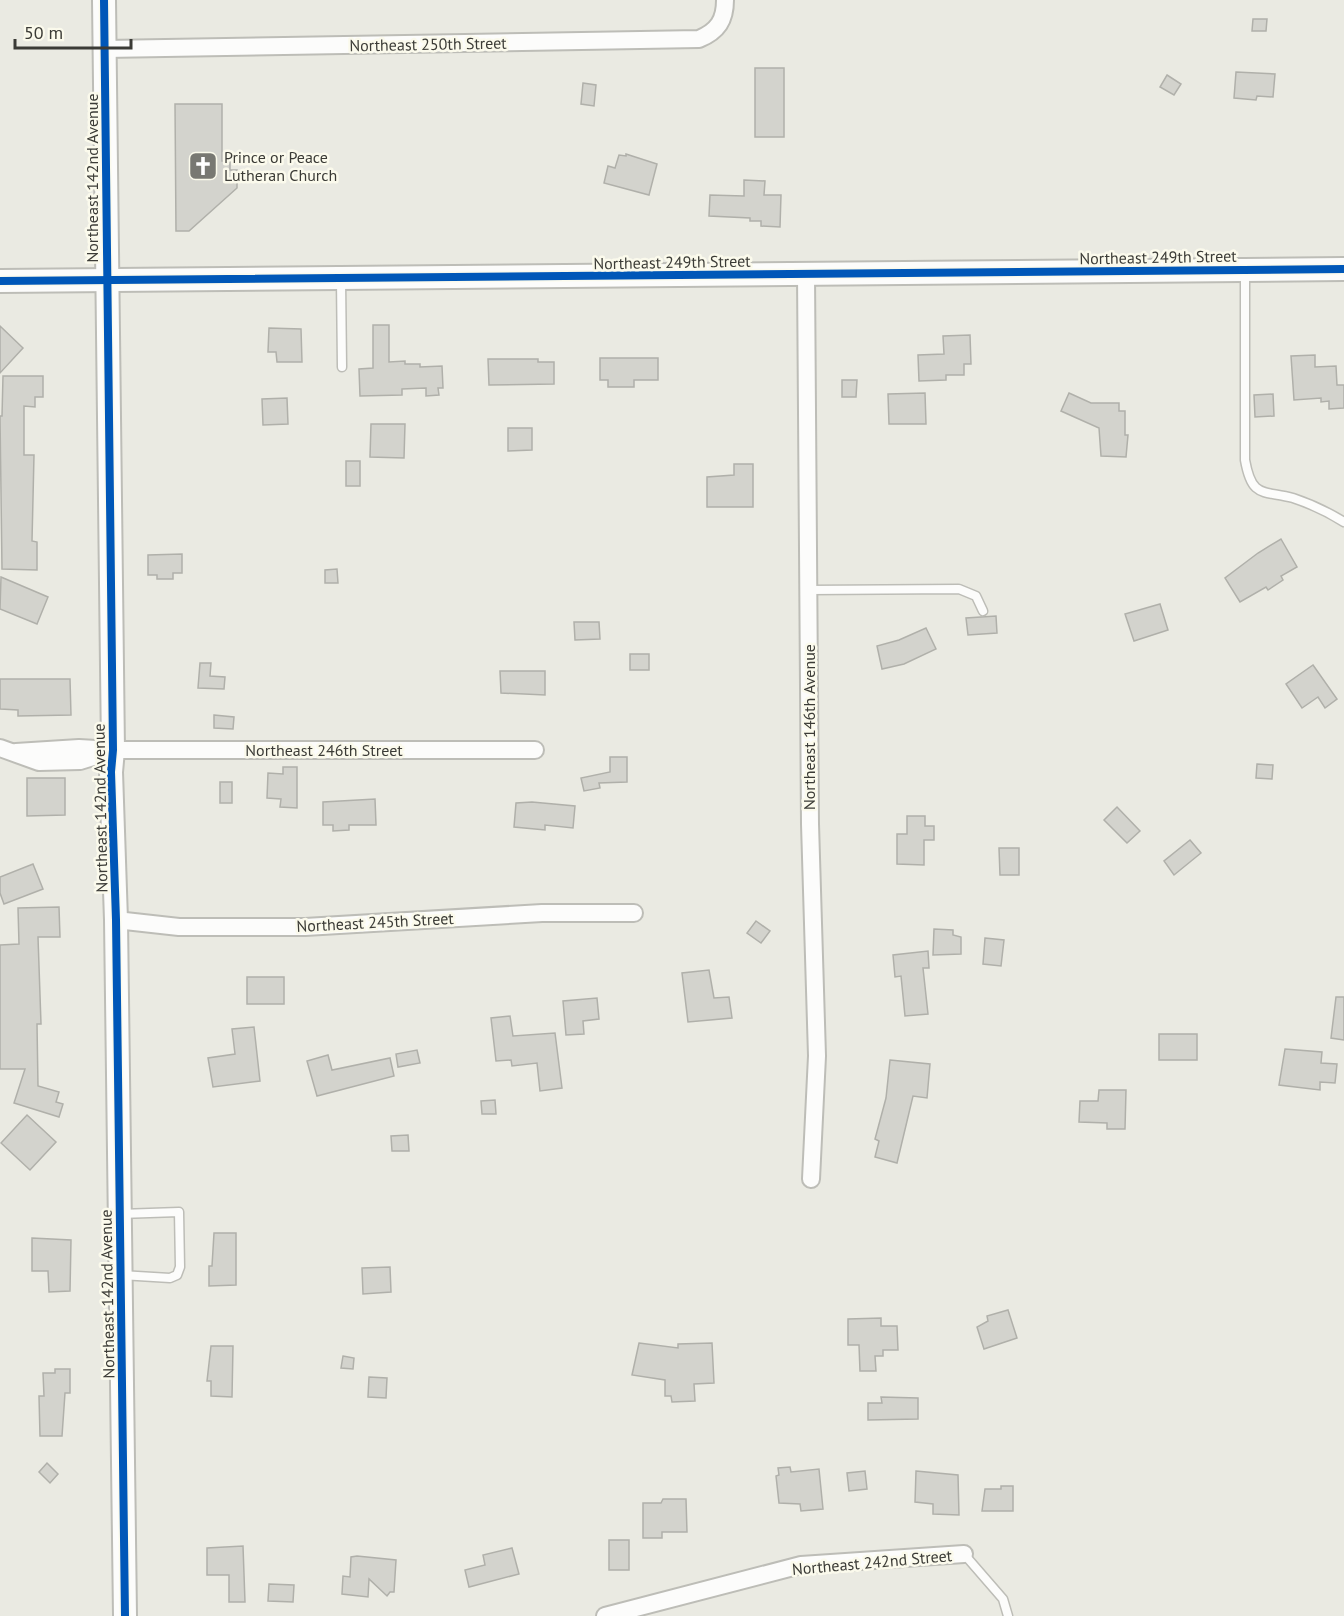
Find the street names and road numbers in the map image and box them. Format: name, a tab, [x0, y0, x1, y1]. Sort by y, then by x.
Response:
street label: Northeast 250th Street	[349, 33, 507, 55]
street label: Northeast 142nd Avenue	[82, 93, 102, 263]
street label: Northeast 249th Street	[1079, 246, 1237, 268]
street label: Northeast 249th Street	[593, 251, 751, 273]
street label: Northeast 146th Avenue	[799, 644, 819, 810]
street label: Northeast 142nd Avenue	[89, 723, 111, 893]
street label: Northeast 246th Street	[245, 740, 403, 760]
street label: Northeast 245th Street	[296, 908, 455, 936]
street label: Northeast 142nd Avenue	[96, 1209, 118, 1379]
street label: Northeast 242nd Street	[791, 1545, 953, 1579]

